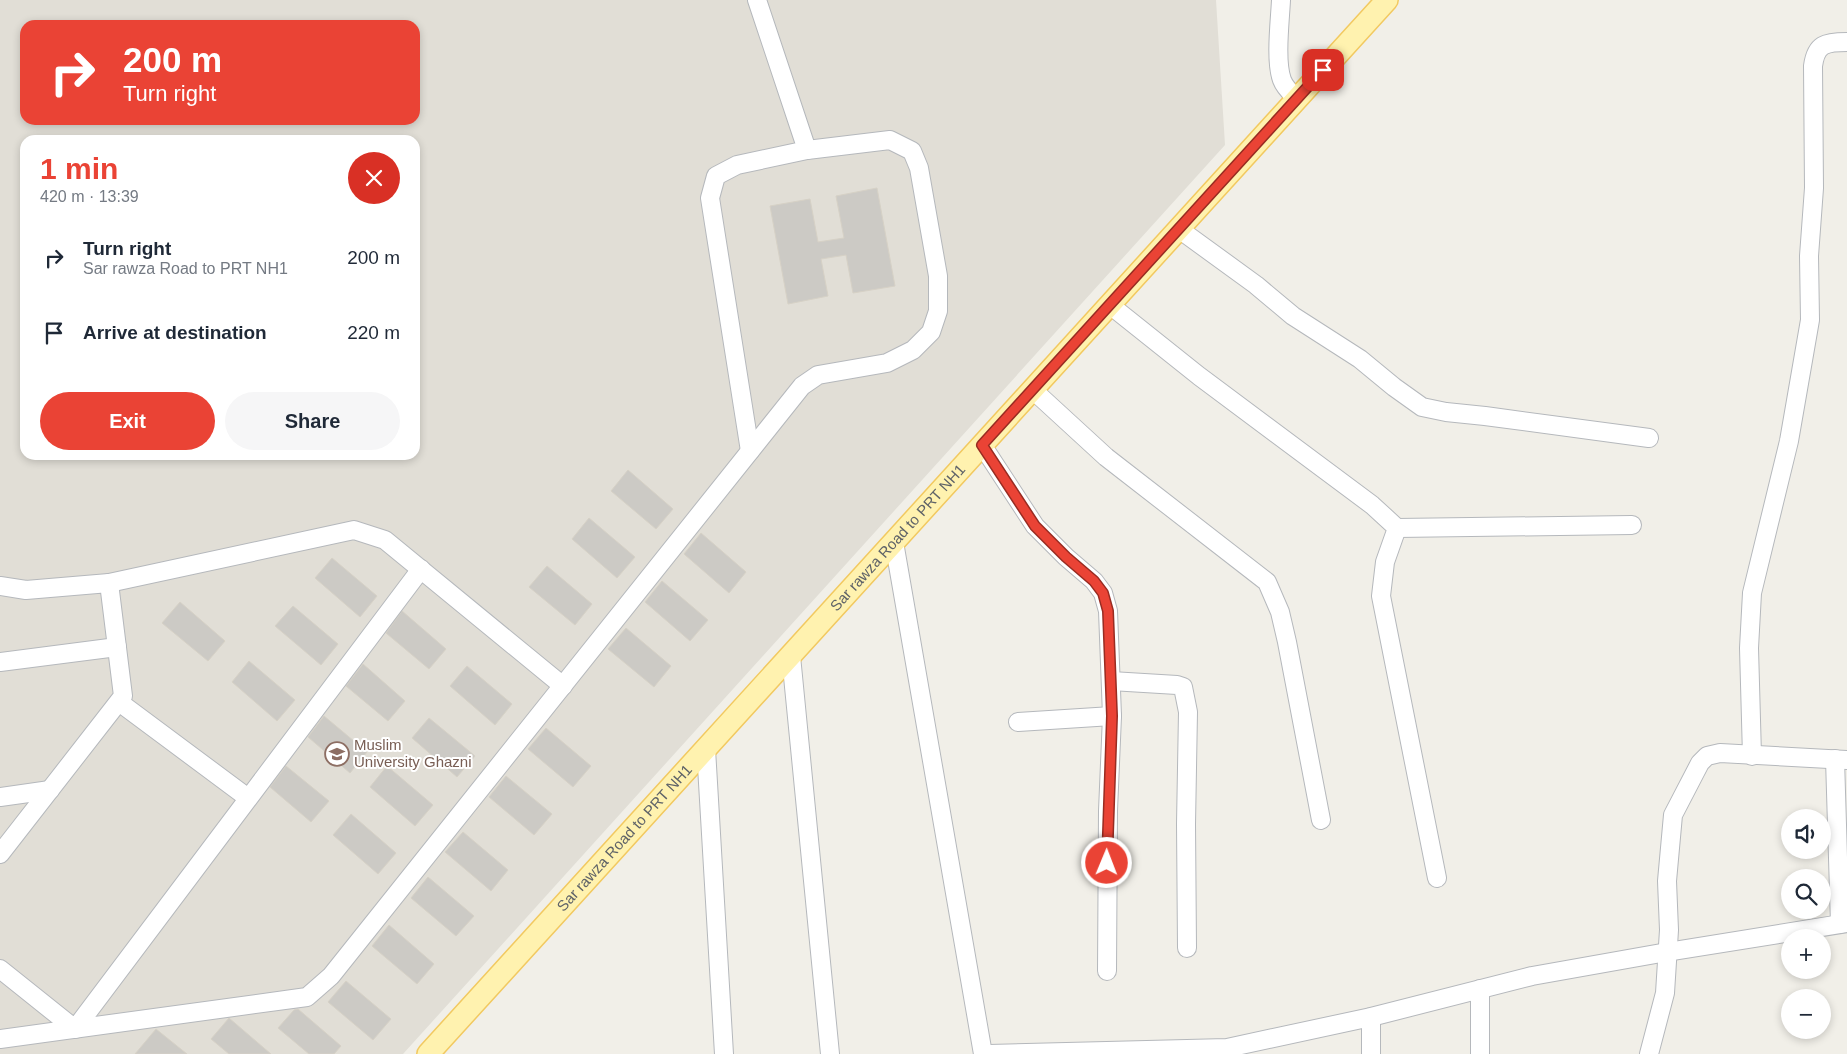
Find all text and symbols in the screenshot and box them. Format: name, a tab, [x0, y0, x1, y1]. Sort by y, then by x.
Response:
icon: right	[40, 40, 105, 105]
text: 200 m	[123, 40, 222, 79]
pin	[1302, 49, 1344, 91]
icon: arrive	[1309, 56, 1337, 84]
text: Turn right	[123, 81, 216, 106]
text: 1 min	[40, 152, 118, 185]
button: close	[348, 152, 400, 204]
text: 420 m · 13:39	[40, 188, 139, 205]
text: Turn right	[83, 238, 171, 259]
icon: right	[40, 244, 68, 272]
text: 200 m	[347, 247, 400, 268]
text: Sar rawza Road to PRT NH1	[83, 260, 288, 277]
icon: arrive	[40, 319, 68, 347]
text: Arrive at destination	[83, 322, 267, 343]
text: 220 m	[347, 322, 400, 343]
button: Exit	[40, 392, 215, 450]
button: Share	[225, 392, 400, 450]
street label: Sar rawza Road to PRT NH1	[826, 461, 968, 614]
place label: Muslim University Ghazni	[354, 736, 472, 770]
school or university icon: Muslim University Ghazni	[324, 741, 350, 767]
street label: Sar rawza Road to PRT NH1	[553, 761, 695, 914]
map controls	[1781, 809, 1831, 1039]
button: sound	[1781, 809, 1831, 859]
position arrow	[1080, 836, 1132, 888]
button: search	[1781, 869, 1831, 919]
button: +	[1781, 929, 1831, 979]
button: −	[1781, 989, 1831, 1039]

